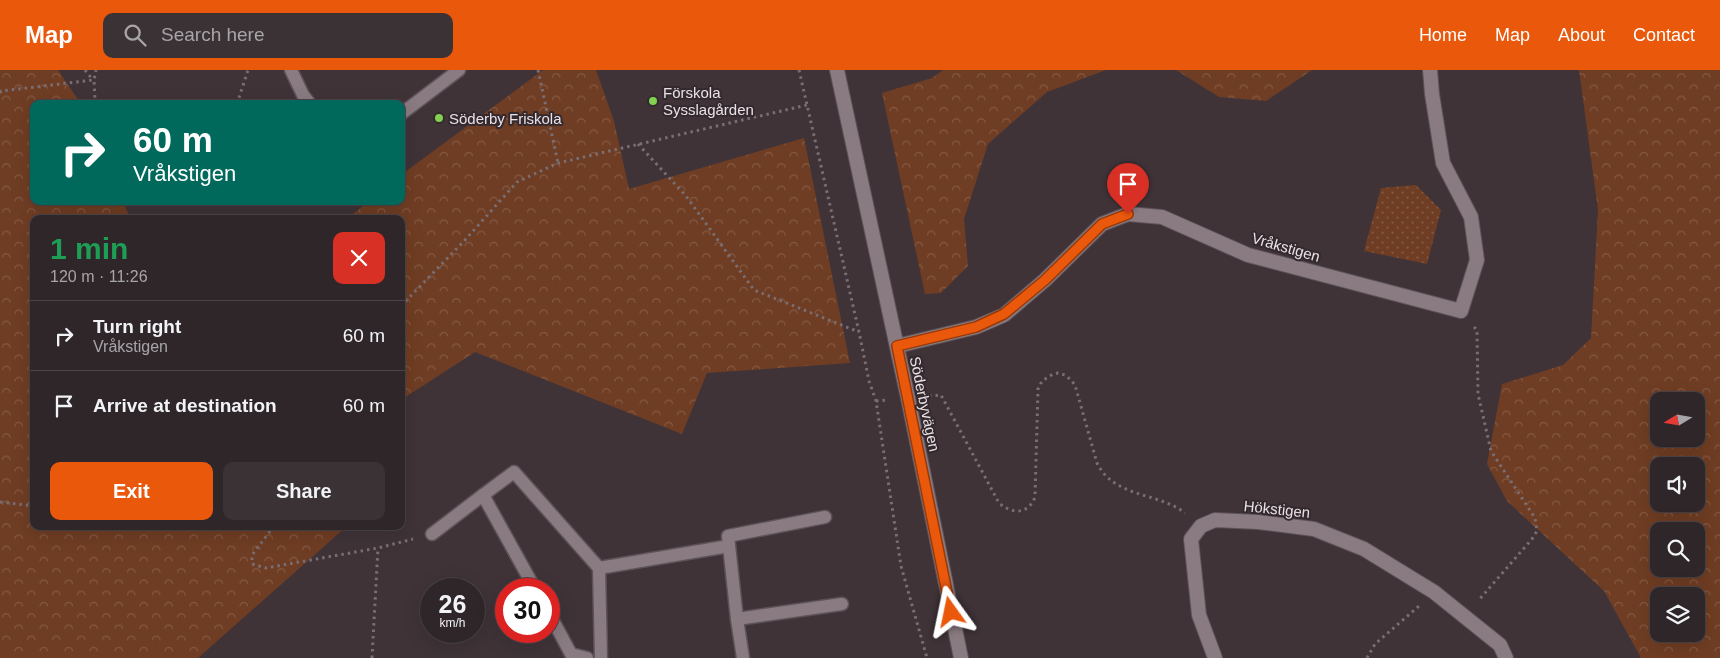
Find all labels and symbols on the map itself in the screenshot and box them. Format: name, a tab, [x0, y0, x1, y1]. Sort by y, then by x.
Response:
place label: Förskola Sysslagården	[663, 84, 754, 118]
marker: Förskola Sysslagården	[647, 95, 659, 107]
place label: Söderby Friskola	[449, 110, 562, 127]
marker: Söderby Friskola	[433, 112, 445, 124]
pin	[1107, 163, 1149, 214]
street label: Vråkstigen	[1250, 229, 1322, 265]
street label: Söderbyvägen	[907, 355, 943, 453]
north arrow	[1650, 392, 1705, 448]
street label: Hökstigen	[1243, 497, 1311, 521]
speed limit sign: 30	[495, 578, 560, 643]
position arrow	[924, 585, 976, 637]

